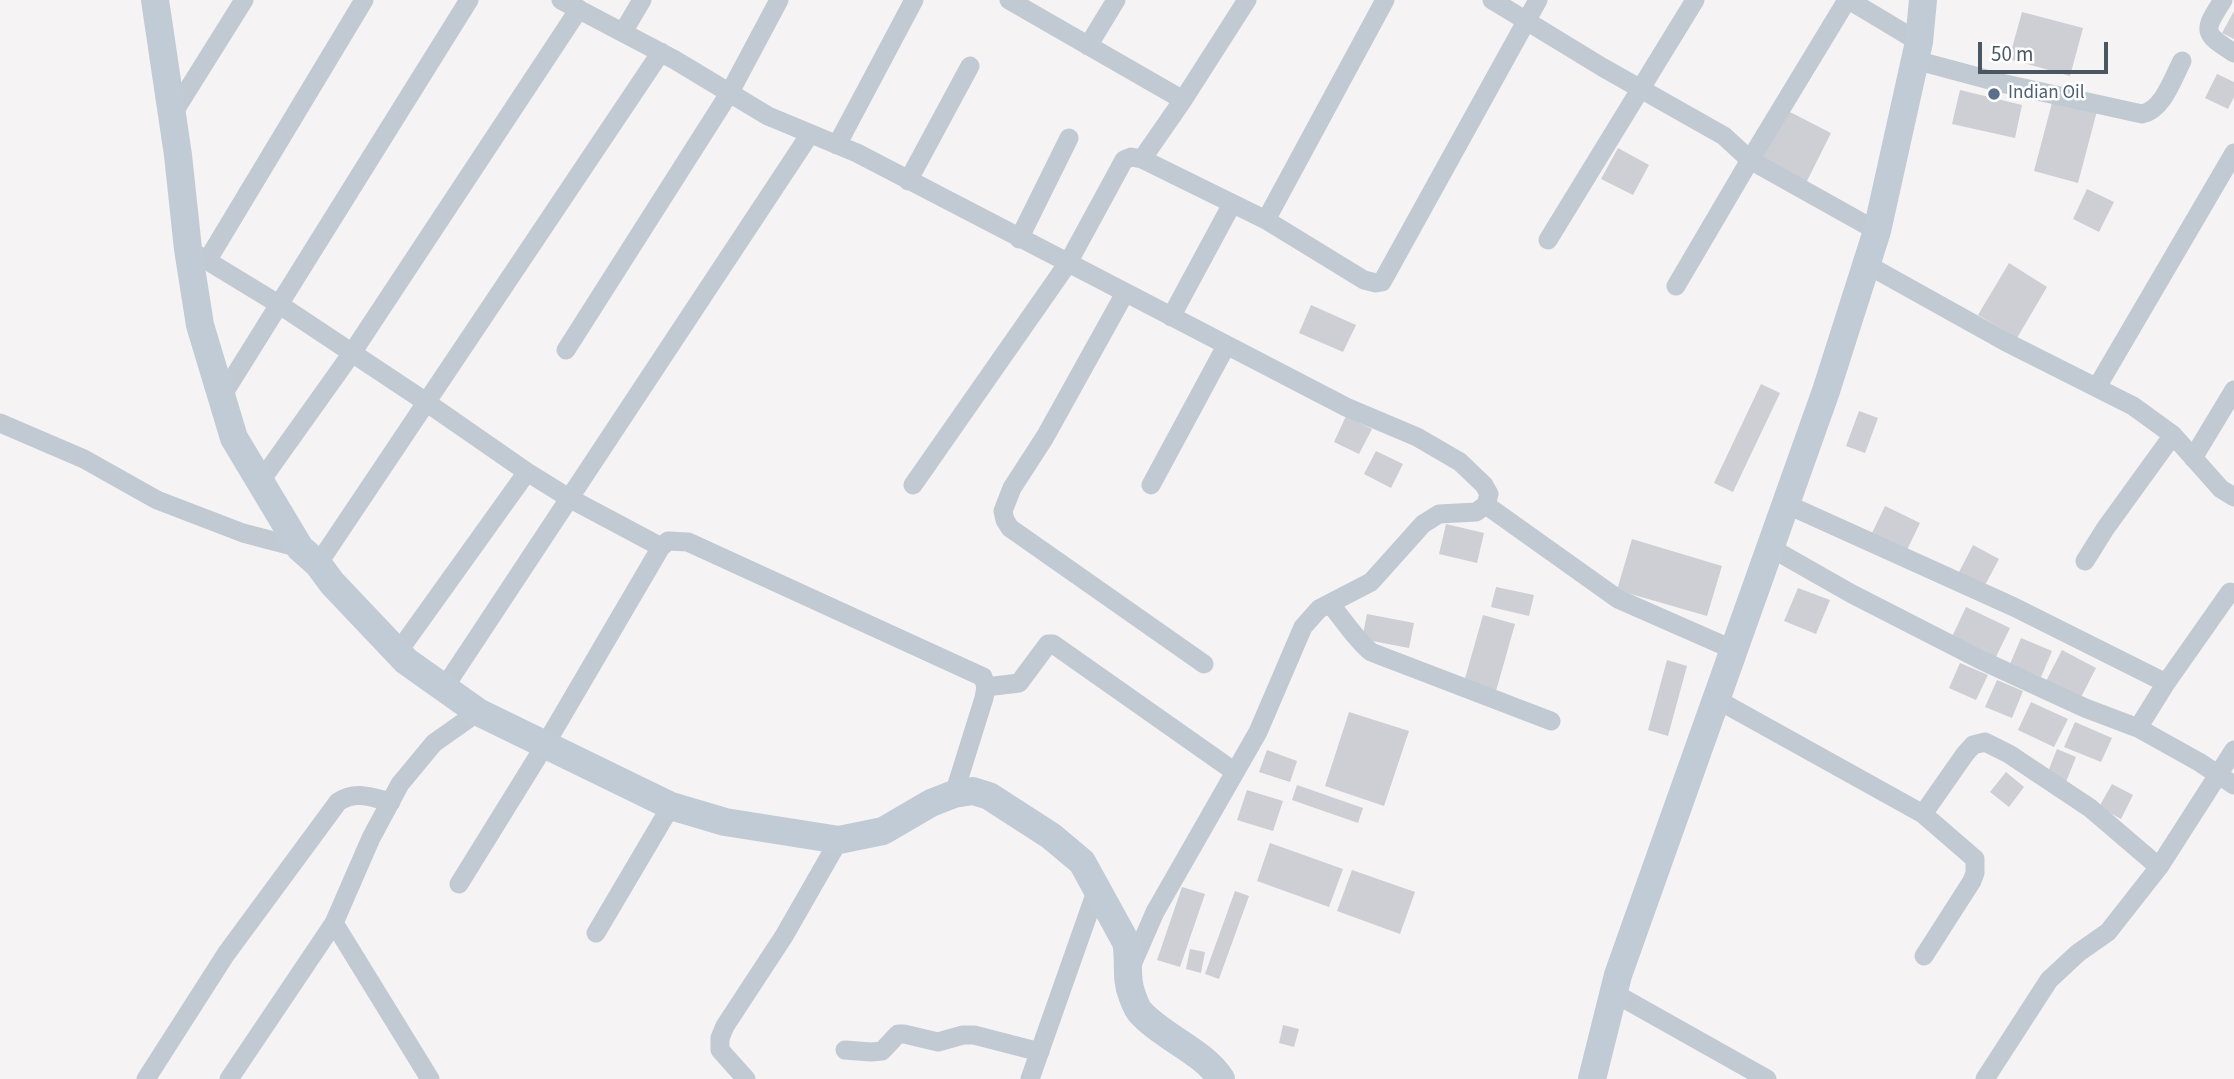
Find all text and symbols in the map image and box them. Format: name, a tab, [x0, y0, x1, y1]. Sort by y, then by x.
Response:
scale bar	[1982, 28, 2112, 72]
text: 50 m	[1991, 39, 2033, 69]
place label: Indian Oil	[2008, 83, 2085, 105]
marker: Indian Oil	[1986, 86, 2002, 102]

